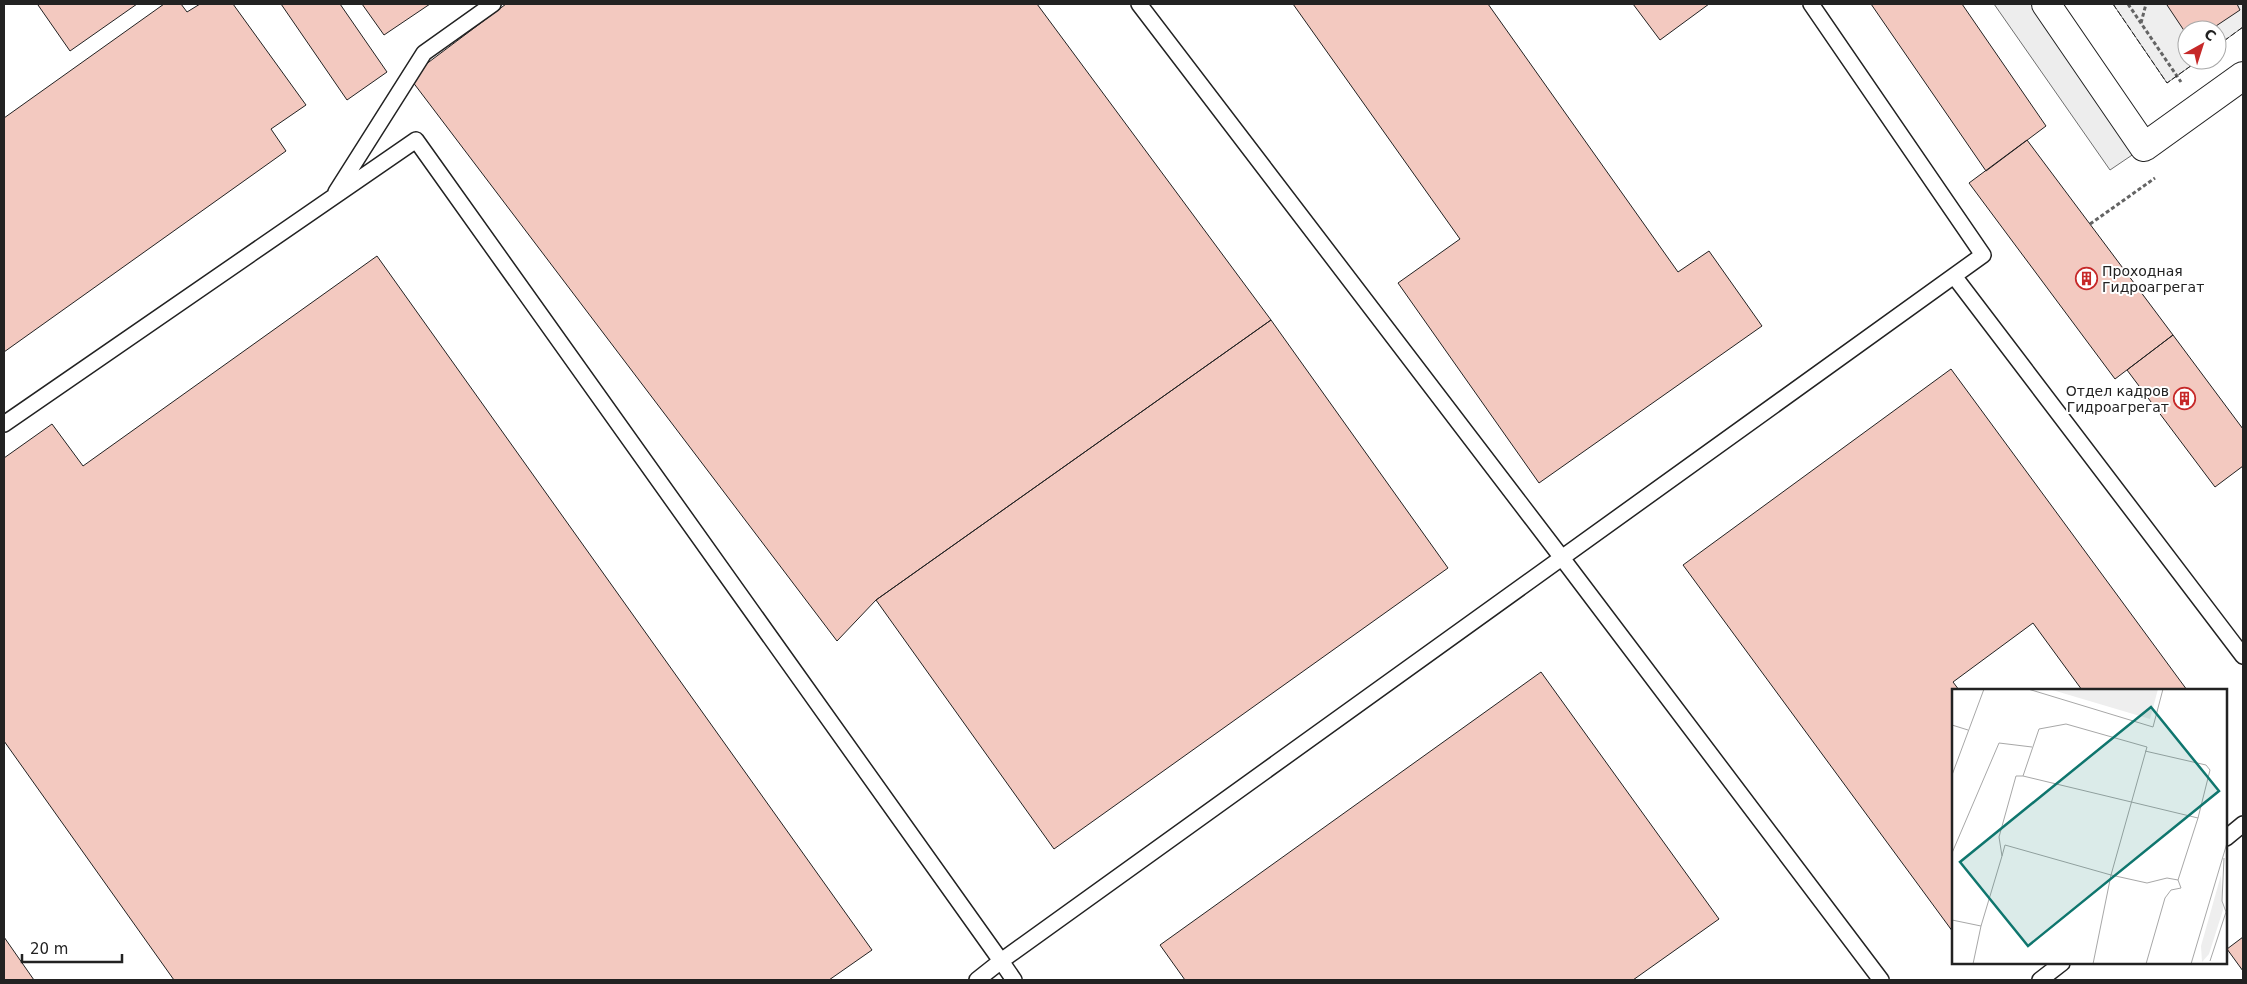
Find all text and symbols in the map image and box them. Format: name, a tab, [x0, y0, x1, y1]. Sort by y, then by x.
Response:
north arrow	[2177, 20, 2227, 70]
text: С	[2201, 25, 2219, 44]
place label: Проходная Гидроагрегат	[2102, 263, 2204, 295]
building icon: Проходная Гидроагрегат	[2074, 267, 2098, 291]
place label: Отдел кадров Гидроагрегат	[2066, 383, 2169, 415]
building icon: Отдел кадров Гидроагрегат	[2173, 387, 2197, 411]
inset map	[1952, 689, 2227, 964]
scale bar	[22, 932, 122, 964]
text: 20 m	[30, 940, 68, 958]

